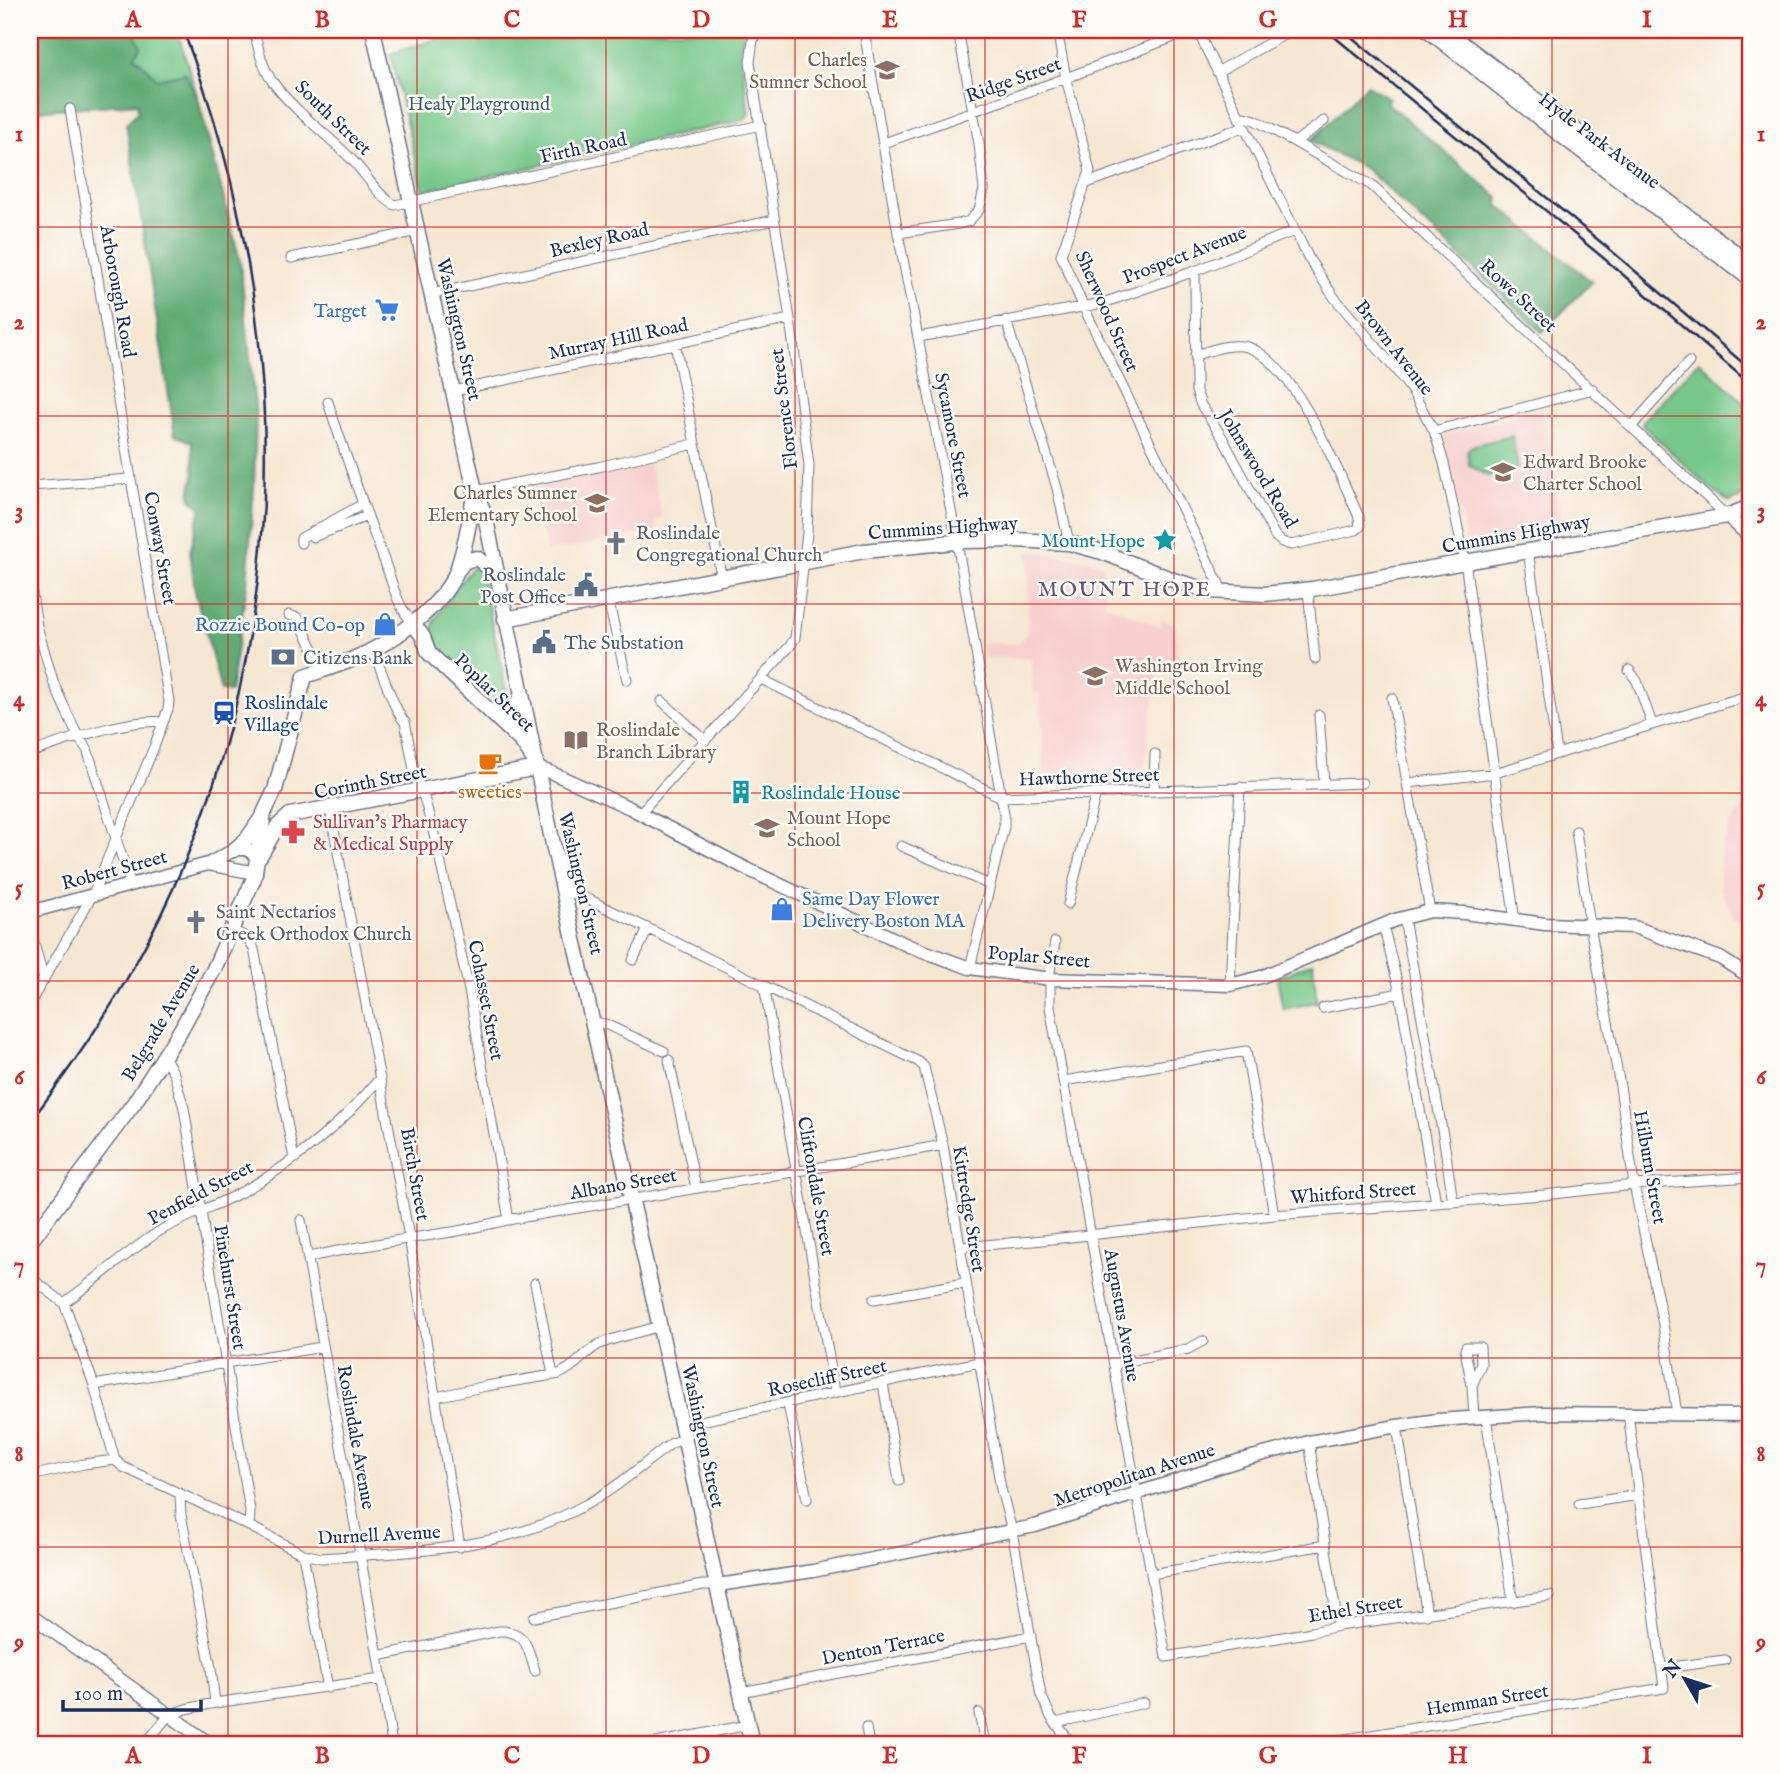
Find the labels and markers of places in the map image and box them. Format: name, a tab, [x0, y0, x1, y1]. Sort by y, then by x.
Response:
place label: Charles Sumner School	[749, 49, 868, 95]
school or university icon: Charles Sumner School	[873, 56, 901, 84]
supermarket icon: Target	[373, 296, 401, 324]
place label: Target	[314, 300, 367, 324]
place label: Edward Brooke Charter School	[1523, 451, 1647, 497]
school or university icon: Edward Brooke Charter School	[1489, 458, 1517, 486]
place label: Charles Sumner Elementary School	[428, 482, 578, 528]
school or university icon: Charles Sumner Elementary School	[583, 489, 611, 517]
place label: Roslindale Congregational Church	[636, 522, 822, 568]
place icon: Mount Hope	[1151, 526, 1179, 554]
church icon: Roslindale Congregational Church	[602, 529, 630, 557]
place label: Mount Hope	[1041, 530, 1145, 554]
place label: Roslindale Post Office	[480, 564, 566, 610]
public building icon: Roslindale Post Office	[572, 571, 600, 599]
shop icon: Rozzie Bound Co-op	[371, 610, 399, 638]
place label: Rozzie Bound Co-op	[195, 614, 365, 638]
public building icon: The Substation	[530, 628, 558, 656]
place label: The Substation	[564, 632, 684, 656]
bank icon: Citizens Bank	[269, 643, 297, 671]
place label: Citizens Bank	[303, 647, 414, 671]
place label: Washington Irving Middle School	[1115, 655, 1263, 701]
school or university icon: Washington Irving Middle School	[1081, 662, 1109, 690]
place label: Roslindale Village	[243, 692, 328, 738]
station icon: Roslindale Village	[210, 699, 238, 727]
place label: Roslindale Branch Library	[596, 719, 717, 765]
library icon: Roslindale Branch Library	[562, 726, 590, 754]
cafe icon: sweeties	[476, 749, 504, 777]
building icon: Roslindale House	[727, 778, 755, 806]
place label: sweeties	[458, 781, 522, 805]
place label: Roslindale House	[761, 782, 901, 806]
place label: Mount Hope School	[787, 807, 891, 853]
place label: Sullivan’s Pharmacy & Medical Supply	[313, 811, 468, 857]
school or university icon: Mount Hope School	[753, 814, 781, 842]
pharmacy icon: Sullivan’s Pharmacy & Medical Supply	[279, 818, 307, 846]
place label: Same Day Flower Delivery Boston MA	[802, 888, 966, 934]
shop icon: Same Day Flower Delivery Boston MA	[768, 895, 796, 923]
place label: Saint Nectarios Greek Orthodox Church	[216, 901, 412, 947]
church icon: Saint Nectarios Greek Orthodox Church	[182, 908, 210, 936]

